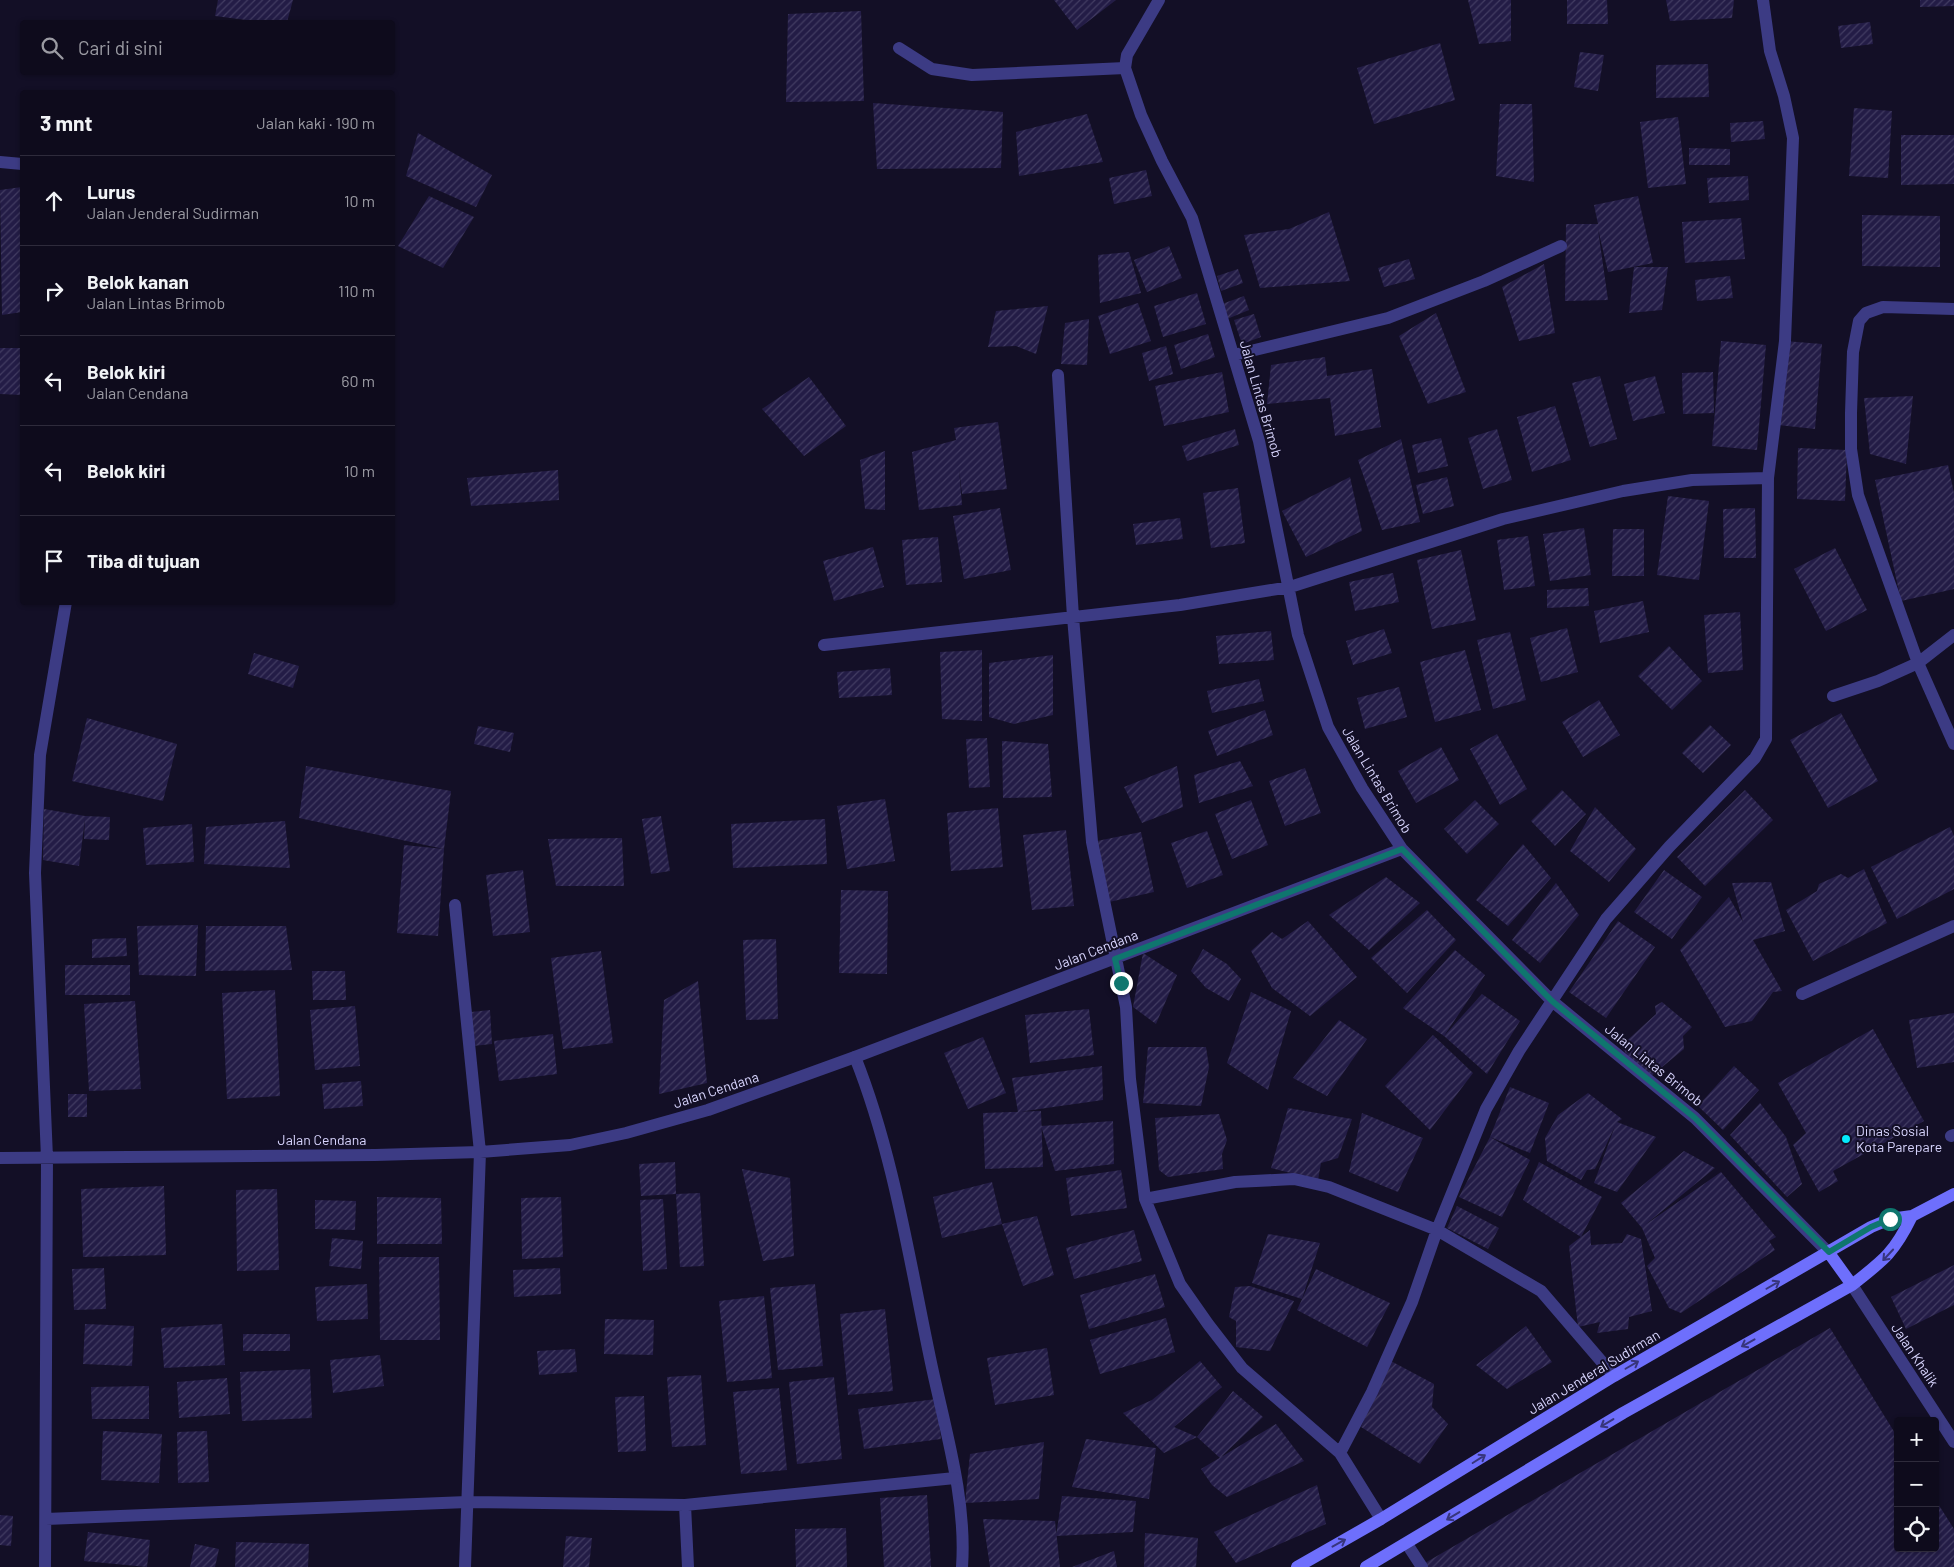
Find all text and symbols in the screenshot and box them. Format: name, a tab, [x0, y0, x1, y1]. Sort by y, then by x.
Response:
search box	[20, 20, 395, 75]
icon: search	[38, 34, 66, 62]
text: Cari di sini	[78, 36, 163, 59]
text: 3 mnt	[40, 110, 93, 135]
text: Jalan kaki · 190 m	[257, 113, 375, 132]
text: Lurus	[87, 180, 135, 203]
icon: ahead	[40, 187, 68, 215]
text: 10 m	[344, 191, 375, 210]
text: Jalan Jenderal Sudirman	[87, 203, 259, 222]
text: Belok kanan	[87, 270, 189, 293]
icon: right	[40, 277, 68, 305]
text: 110 m	[338, 281, 375, 300]
text: Jalan Lintas Brimob	[87, 293, 225, 312]
street label: Jalan Lintas Brimob	[1237, 338, 1286, 459]
text: Belok kiri	[87, 360, 165, 383]
icon: left	[40, 367, 68, 395]
text: 60 m	[341, 371, 375, 390]
text: Jalan Cendana	[87, 383, 189, 402]
icon: left	[40, 457, 68, 485]
text: Belok kiri	[87, 459, 165, 482]
text: 10 m	[344, 461, 375, 480]
icon: arrive	[40, 547, 68, 575]
text: Tiba di tujuan	[87, 549, 200, 572]
street label: Jalan Lintas Brimob	[1339, 723, 1416, 836]
street label: Jalan Cendana	[1051, 926, 1140, 973]
route end	[1110, 972, 1133, 995]
street label: Jalan Lintas Brimob	[1602, 1020, 1707, 1109]
street label: Jalan Cendana	[671, 1068, 761, 1111]
place label: Dinas Sosial Kota Parepare	[1856, 1122, 1942, 1155]
street label: Jalan Cendana	[278, 1131, 366, 1148]
marker: Dinas Sosial Kota Parepare	[1840, 1133, 1852, 1145]
route start	[1879, 1208, 1902, 1231]
one-way arrow	[1882, 1249, 1894, 1262]
one-way arrow	[1765, 1279, 1780, 1289]
street label: Jalan Khalik	[1888, 1320, 1943, 1390]
street label: Jalan Jenderal Sudirman	[1525, 1326, 1663, 1418]
one-way arrow	[1741, 1338, 1756, 1348]
one-way arrow	[1624, 1360, 1639, 1370]
map controls	[1894, 1417, 1939, 1552]
button: +	[1894, 1417, 1939, 1462]
one-way arrow	[1600, 1419, 1614, 1429]
one-way arrow	[1471, 1454, 1485, 1464]
button: −	[1894, 1462, 1939, 1507]
button: locate	[1894, 1507, 1939, 1552]
one-way arrow	[1446, 1512, 1460, 1522]
one-way arrow	[1332, 1538, 1347, 1548]

